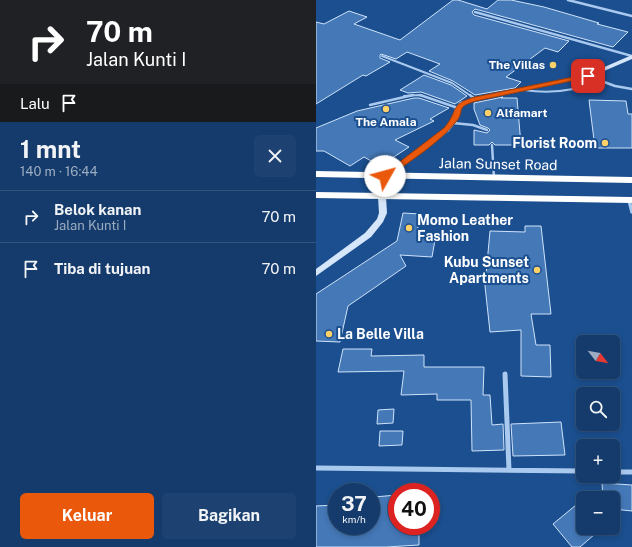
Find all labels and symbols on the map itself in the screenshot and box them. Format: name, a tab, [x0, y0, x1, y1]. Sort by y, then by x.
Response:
place label: The Villas	[489, 58, 545, 72]
pin	[571, 59, 605, 93]
marker: The Villas	[548, 60, 558, 70]
marker: The Amala	[381, 104, 391, 114]
place label: Alfamart	[496, 106, 548, 120]
marker: Alfamart	[483, 108, 493, 118]
place label: The Amala	[356, 115, 417, 129]
place label: Florist Room	[512, 135, 597, 151]
marker: Florist Room	[600, 138, 610, 148]
position arrow	[364, 155, 406, 197]
street label: Jalan Sunset Road	[438, 155, 558, 173]
place label: Momo Leather Fashion	[417, 212, 513, 244]
marker: Momo Leather Fashion	[404, 223, 414, 233]
place label: Kubu Sunset Apartments	[444, 254, 529, 286]
marker: Kubu Sunset Apartments	[532, 265, 542, 275]
place label: La Belle Villa	[337, 326, 424, 342]
marker: La Belle Villa	[324, 329, 334, 339]
north arrow	[576, 335, 620, 379]
speed limit sign: 40	[388, 483, 440, 535]

